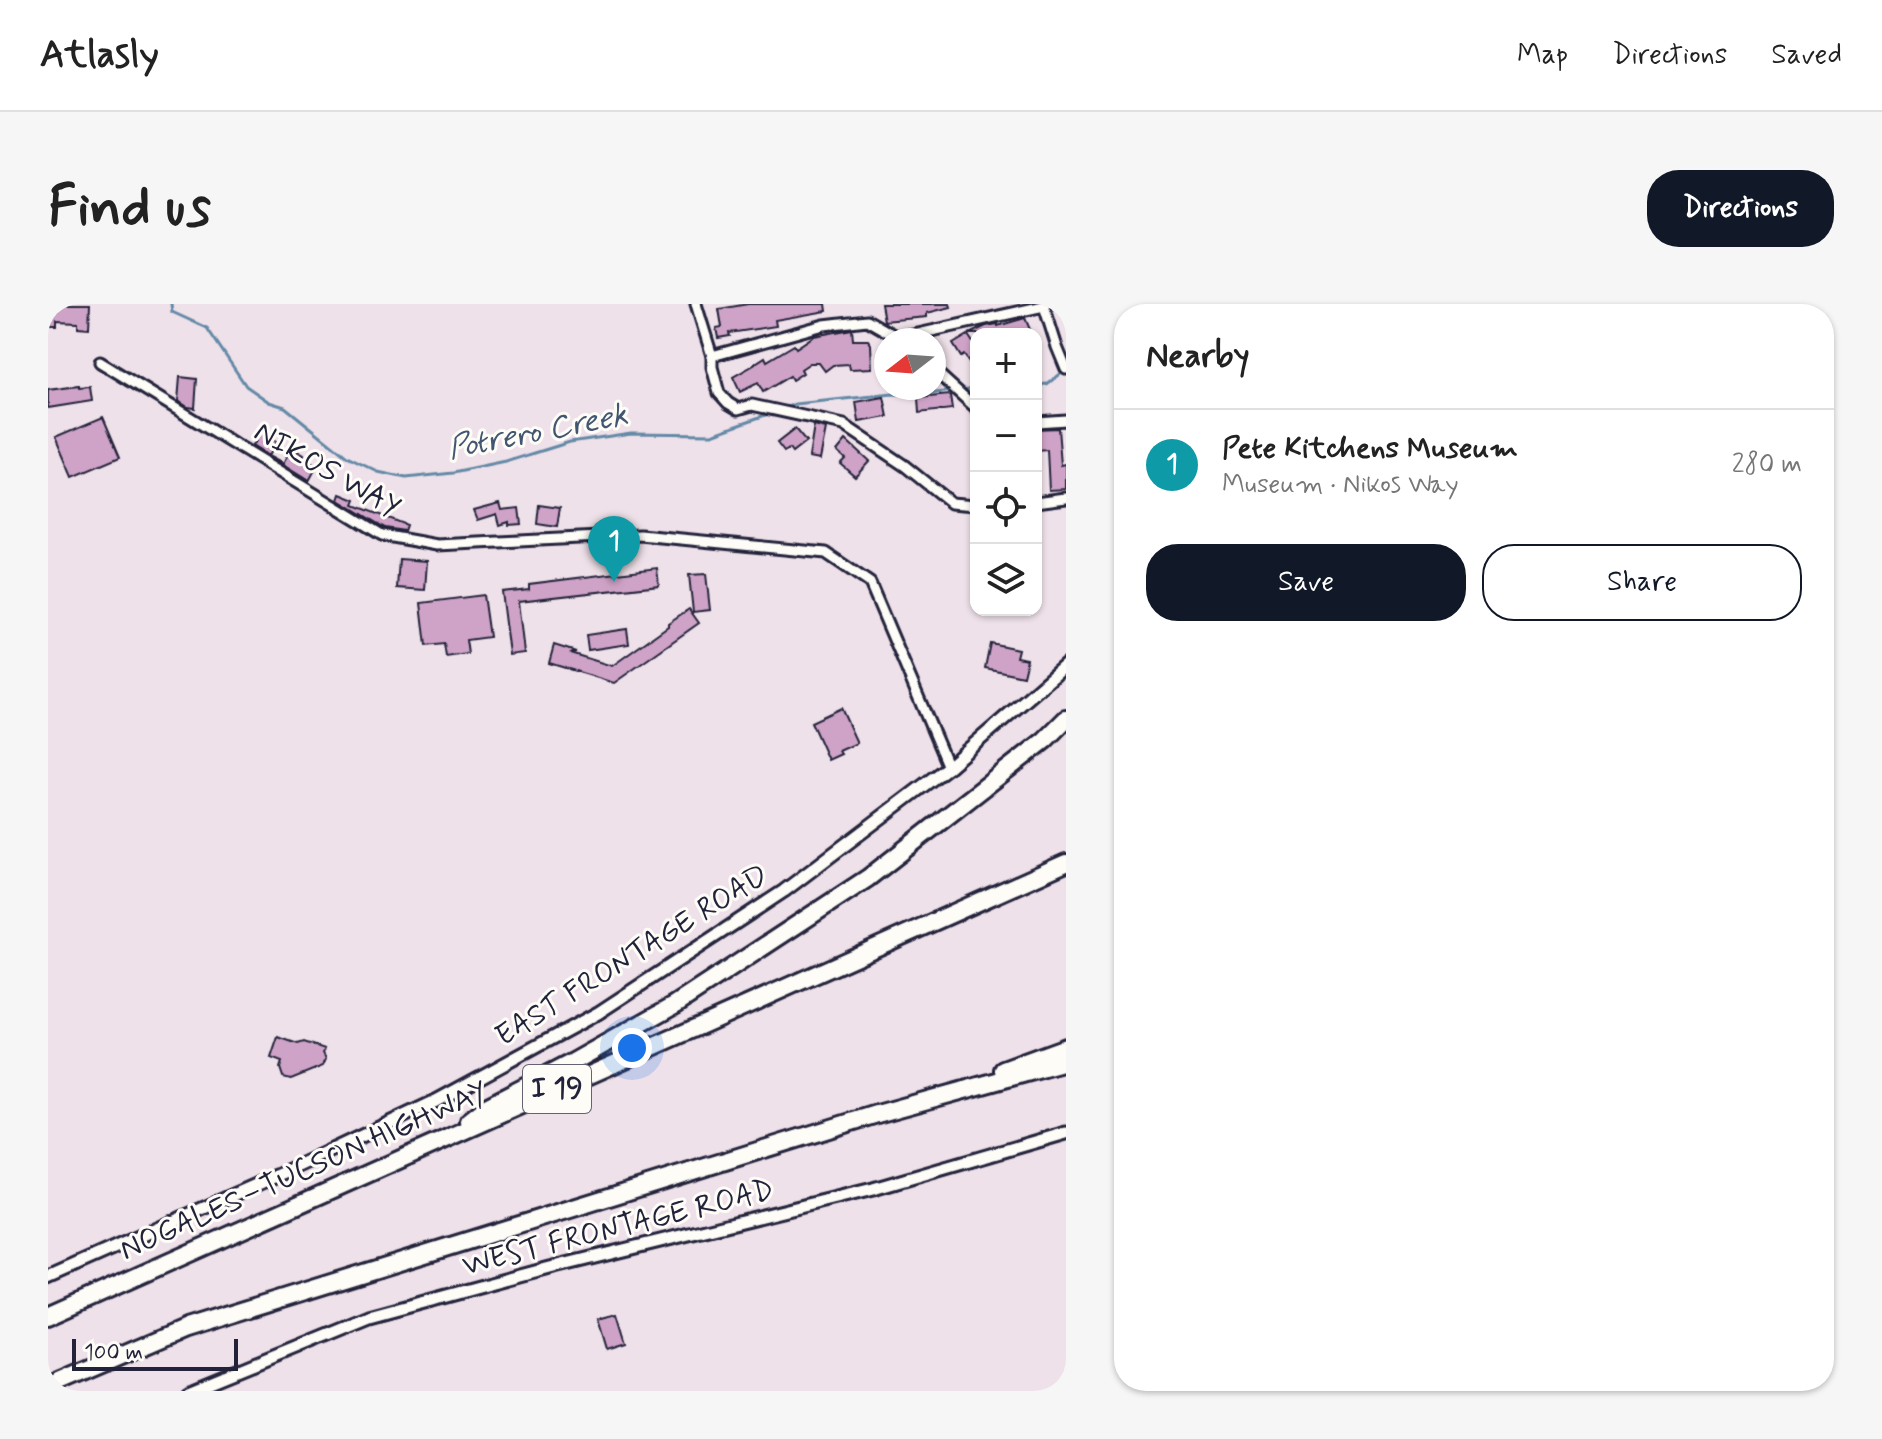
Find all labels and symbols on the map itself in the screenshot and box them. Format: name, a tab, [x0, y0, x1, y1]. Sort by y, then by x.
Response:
north arrow	[874, 328, 946, 400]
water label: Potrero Creek	[445, 394, 632, 470]
street label: NIKOS WAY	[247, 412, 407, 528]
pin: 1	[588, 516, 640, 582]
street label: EAST FRONTAGE ROAD	[488, 856, 776, 1056]
your location	[612, 1028, 652, 1068]
road number: I 19	[523, 1065, 591, 1113]
street label: NOGALES–TUCSON HIGHWAY	[114, 1072, 494, 1270]
street label: WEST FRONTAGE ROAD	[458, 1170, 778, 1286]
scale bar	[72, 1335, 238, 1371]

